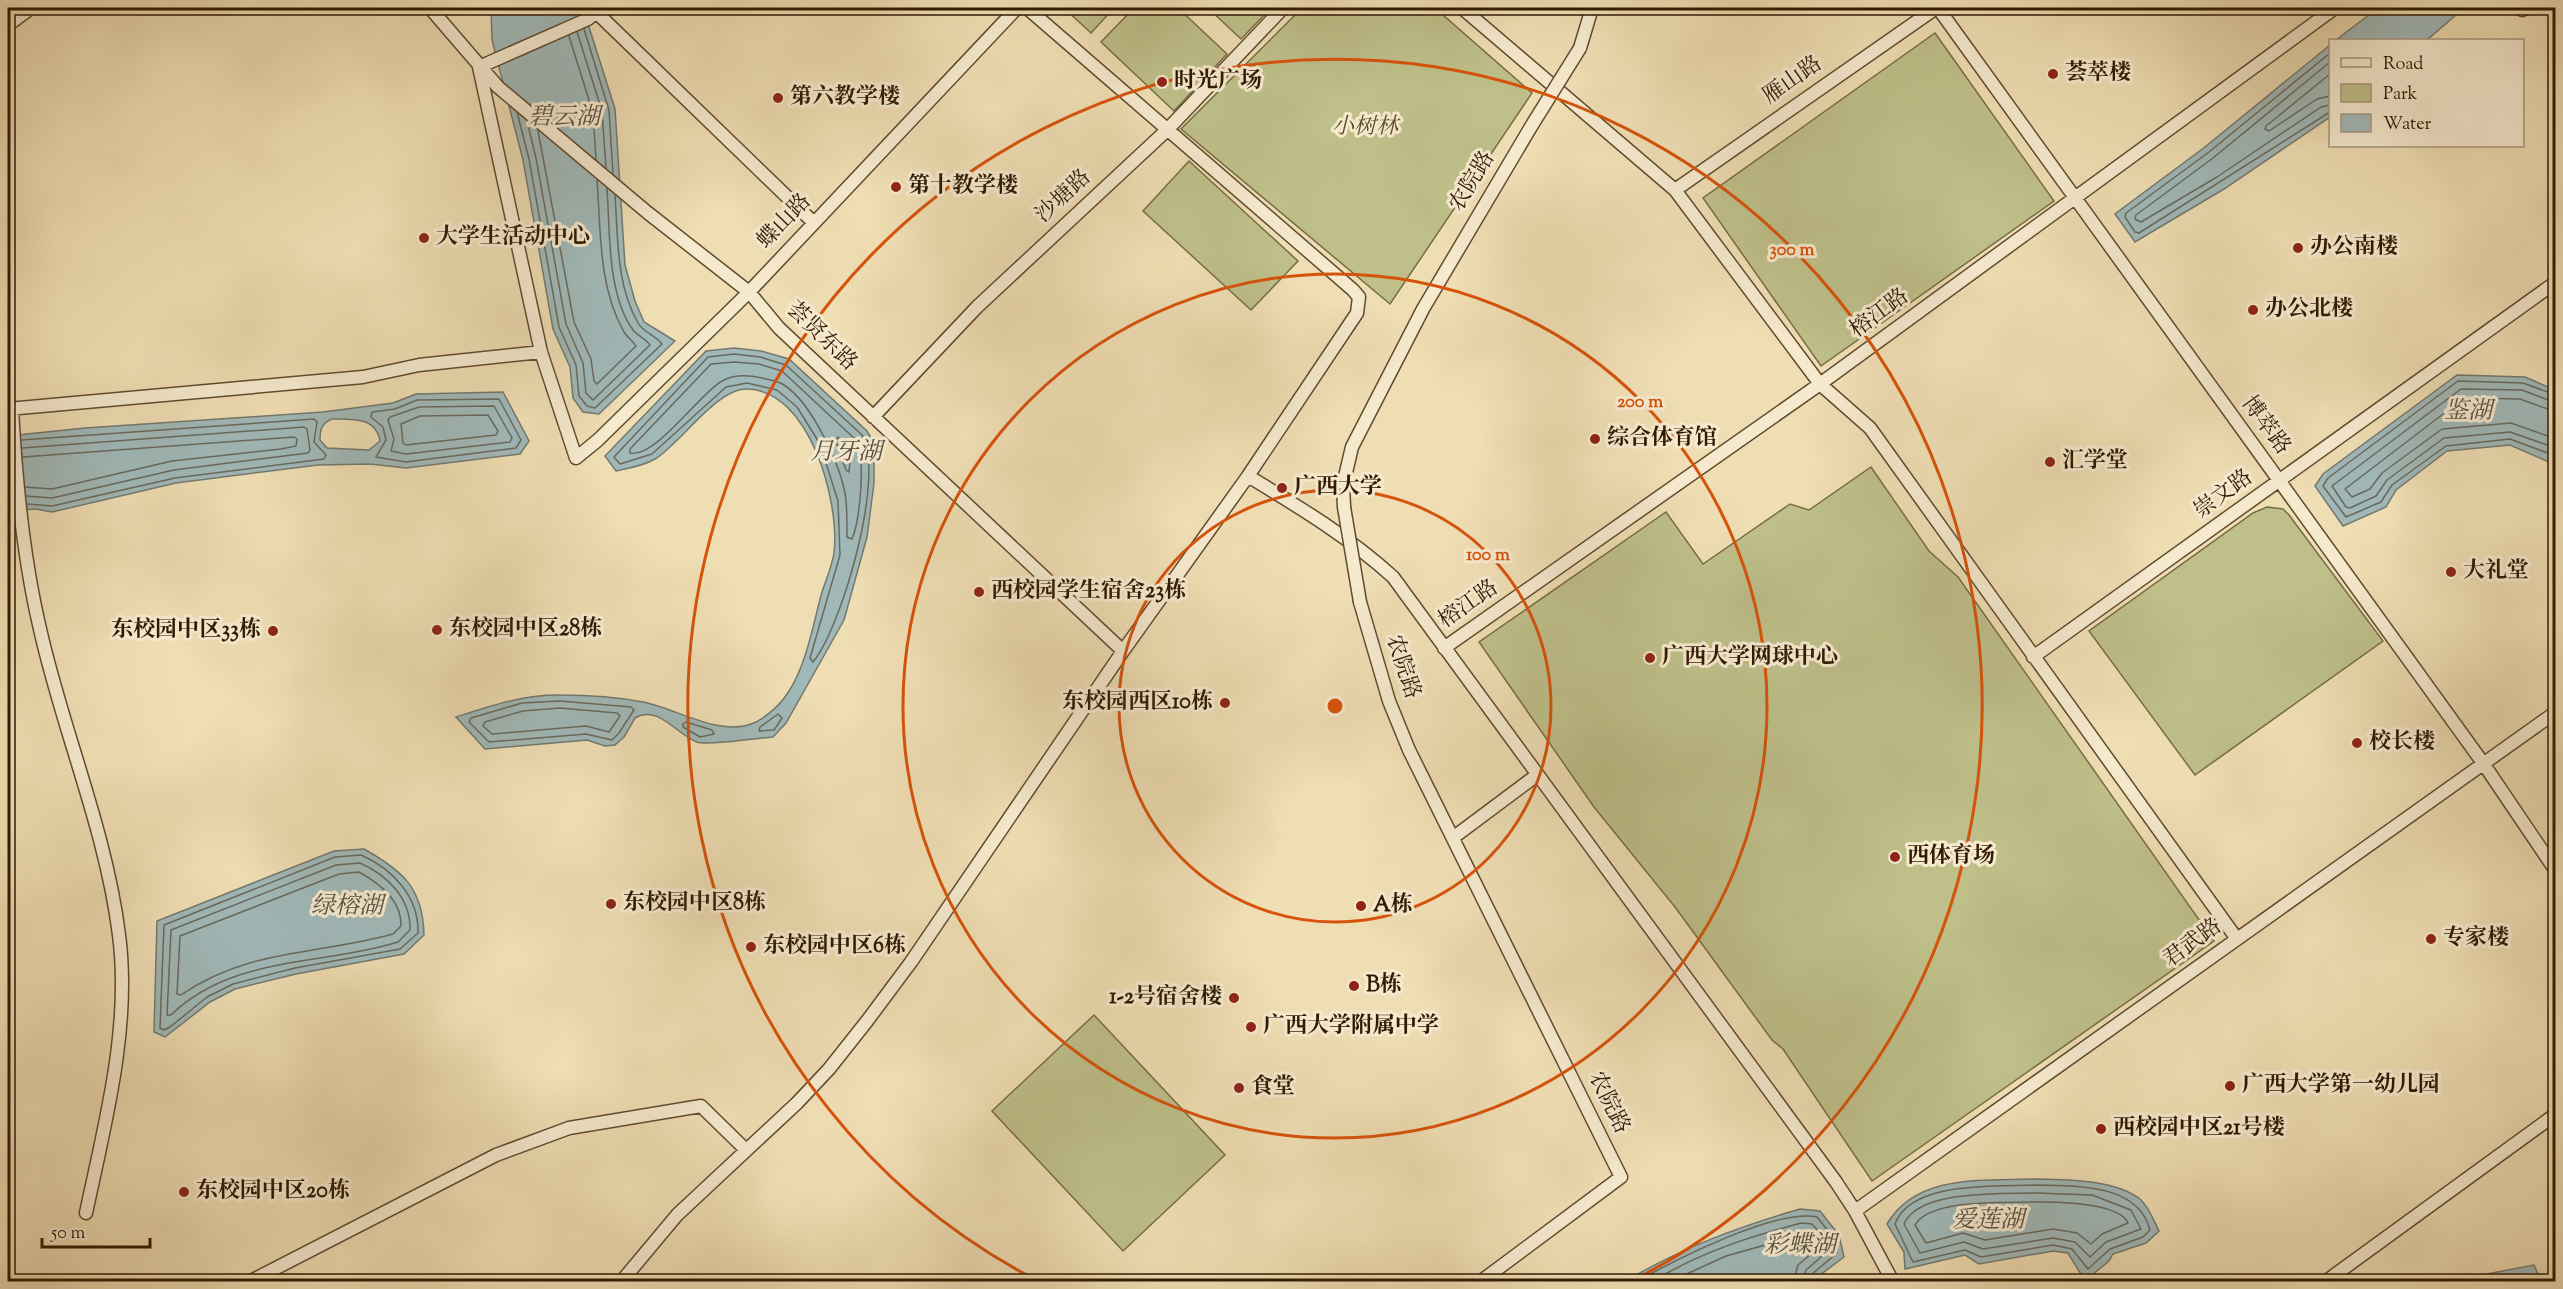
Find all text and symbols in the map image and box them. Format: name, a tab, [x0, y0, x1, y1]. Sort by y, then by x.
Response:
legend	[2329, 39, 2524, 147]
street label: 雁山路	[1757, 49, 1829, 113]
text: Road	[2383, 52, 2423, 78]
place label: 荟萃楼	[2065, 58, 2131, 90]
place label: 时光广场	[1174, 66, 1262, 98]
marker: 荟萃楼	[2046, 67, 2060, 81]
marker: 时光广场	[1155, 75, 1169, 89]
place label: 第六教学楼	[790, 82, 900, 114]
text: Park	[2383, 82, 2418, 108]
marker: 第六教学楼	[771, 91, 785, 105]
water label: 碧云湖	[528, 101, 604, 135]
park label: 小树林	[1332, 112, 1401, 144]
text: Water	[2383, 112, 2432, 138]
street label: 农院路	[1442, 145, 1504, 219]
street label: 沙塘路	[1029, 163, 1099, 231]
place label: 第十教学楼	[908, 171, 1018, 203]
marker: 第十教学楼	[889, 180, 903, 194]
street label: 蝶山路	[751, 187, 819, 257]
place label: 大学生活动中心	[436, 222, 590, 254]
marker: 大学生活动中心	[417, 231, 431, 245]
place label: 办公南楼	[2310, 232, 2398, 264]
text: 300 m	[1770, 238, 1815, 264]
marker: 办公南楼	[2291, 241, 2305, 255]
street label: 榕江路	[1844, 282, 1916, 346]
place label: 办公北楼	[2265, 294, 2353, 326]
street label: 荟贤东路	[778, 295, 864, 379]
marker: 办公北楼	[2246, 303, 2260, 317]
text: 200 m	[1617, 390, 1663, 416]
street label: 博萃路	[2233, 390, 2297, 462]
water label: 鉴湖	[2444, 395, 2496, 429]
place label: 综合体育馆	[1607, 423, 1717, 455]
marker: 综合体育馆	[1588, 432, 1602, 446]
water label: 月牙湖	[810, 436, 886, 470]
place label: 汇学堂	[2062, 446, 2128, 478]
marker: 汇学堂	[2043, 455, 2057, 469]
street label: 崇文路	[2188, 463, 2260, 527]
place label: 广西大学	[1294, 472, 1382, 504]
marker: 广西大学	[1275, 481, 1289, 495]
text: 100 m	[1466, 543, 1510, 569]
place label: 大礼堂	[2463, 556, 2529, 588]
marker: 大礼堂	[2444, 565, 2458, 579]
street label: 榕江路	[1433, 573, 1505, 637]
place label: 西校园学生宿舍23栋	[991, 576, 1186, 608]
marker: 西校园学生宿舍23栋	[972, 585, 986, 599]
place label: 东校园中区28栋	[449, 614, 602, 646]
place label: 东校园中区33栋	[111, 615, 261, 647]
marker: 东校园中区28栋	[430, 623, 444, 637]
marker: 东校园中区33栋	[266, 624, 280, 638]
street label: 农院路	[1377, 631, 1427, 703]
place label: 广西大学网球中心	[1662, 642, 1838, 674]
marker: 广西大学网球中心	[1643, 651, 1657, 665]
place label: 东校园西区10栋	[1062, 687, 1213, 719]
marker: 东校园西区10栋	[1218, 696, 1232, 710]
centre of rings	[1325, 696, 1345, 716]
place label: 校长楼	[2369, 727, 2435, 759]
marker: 校长楼	[2350, 736, 2364, 750]
place label: 西体育场	[1907, 841, 1995, 873]
marker: 西体育场	[1888, 850, 1902, 864]
place label: 东校园中区8栋	[623, 888, 766, 920]
water label: 绿榕湖	[311, 890, 387, 924]
place label: A栋	[1373, 890, 1413, 922]
marker: 东校园中区8栋	[604, 897, 618, 911]
marker: A栋	[1354, 899, 1368, 913]
street label: 君武路	[2157, 912, 2229, 976]
place label: 专家楼	[2443, 923, 2509, 955]
place label: 东校园中区6栋	[763, 931, 906, 963]
marker: 专家楼	[2424, 932, 2438, 946]
marker: 东校园中区6栋	[744, 940, 758, 954]
place label: B栋	[1366, 970, 1402, 1002]
marker: B栋	[1347, 979, 1361, 993]
place label: 1-2号宿舍楼	[1109, 982, 1222, 1014]
marker: 1-2号宿舍楼	[1227, 991, 1241, 1005]
place label: 广西大学附属中学	[1263, 1011, 1439, 1043]
marker: 广西大学附属中学	[1244, 1020, 1258, 1034]
street label: 农院路	[1579, 1066, 1637, 1140]
place label: 广西大学第一幼儿园	[2242, 1070, 2440, 1102]
place label: 食堂	[1251, 1072, 1295, 1104]
marker: 广西大学第一幼儿园	[2223, 1079, 2237, 1093]
marker: 食堂	[1232, 1081, 1246, 1095]
place label: 西校园中区21号楼	[2113, 1113, 2285, 1145]
marker: 西校园中区21号楼	[2094, 1122, 2108, 1136]
place label: 东校园中区20栋	[196, 1176, 350, 1208]
marker: 东校园中区20栋	[177, 1185, 191, 1199]
water label: 爱莲湖	[1952, 1204, 2028, 1238]
scale bar	[42, 1211, 150, 1249]
text: 50 m	[50, 1221, 86, 1247]
water label: 彩蝶湖	[1764, 1229, 1840, 1263]

